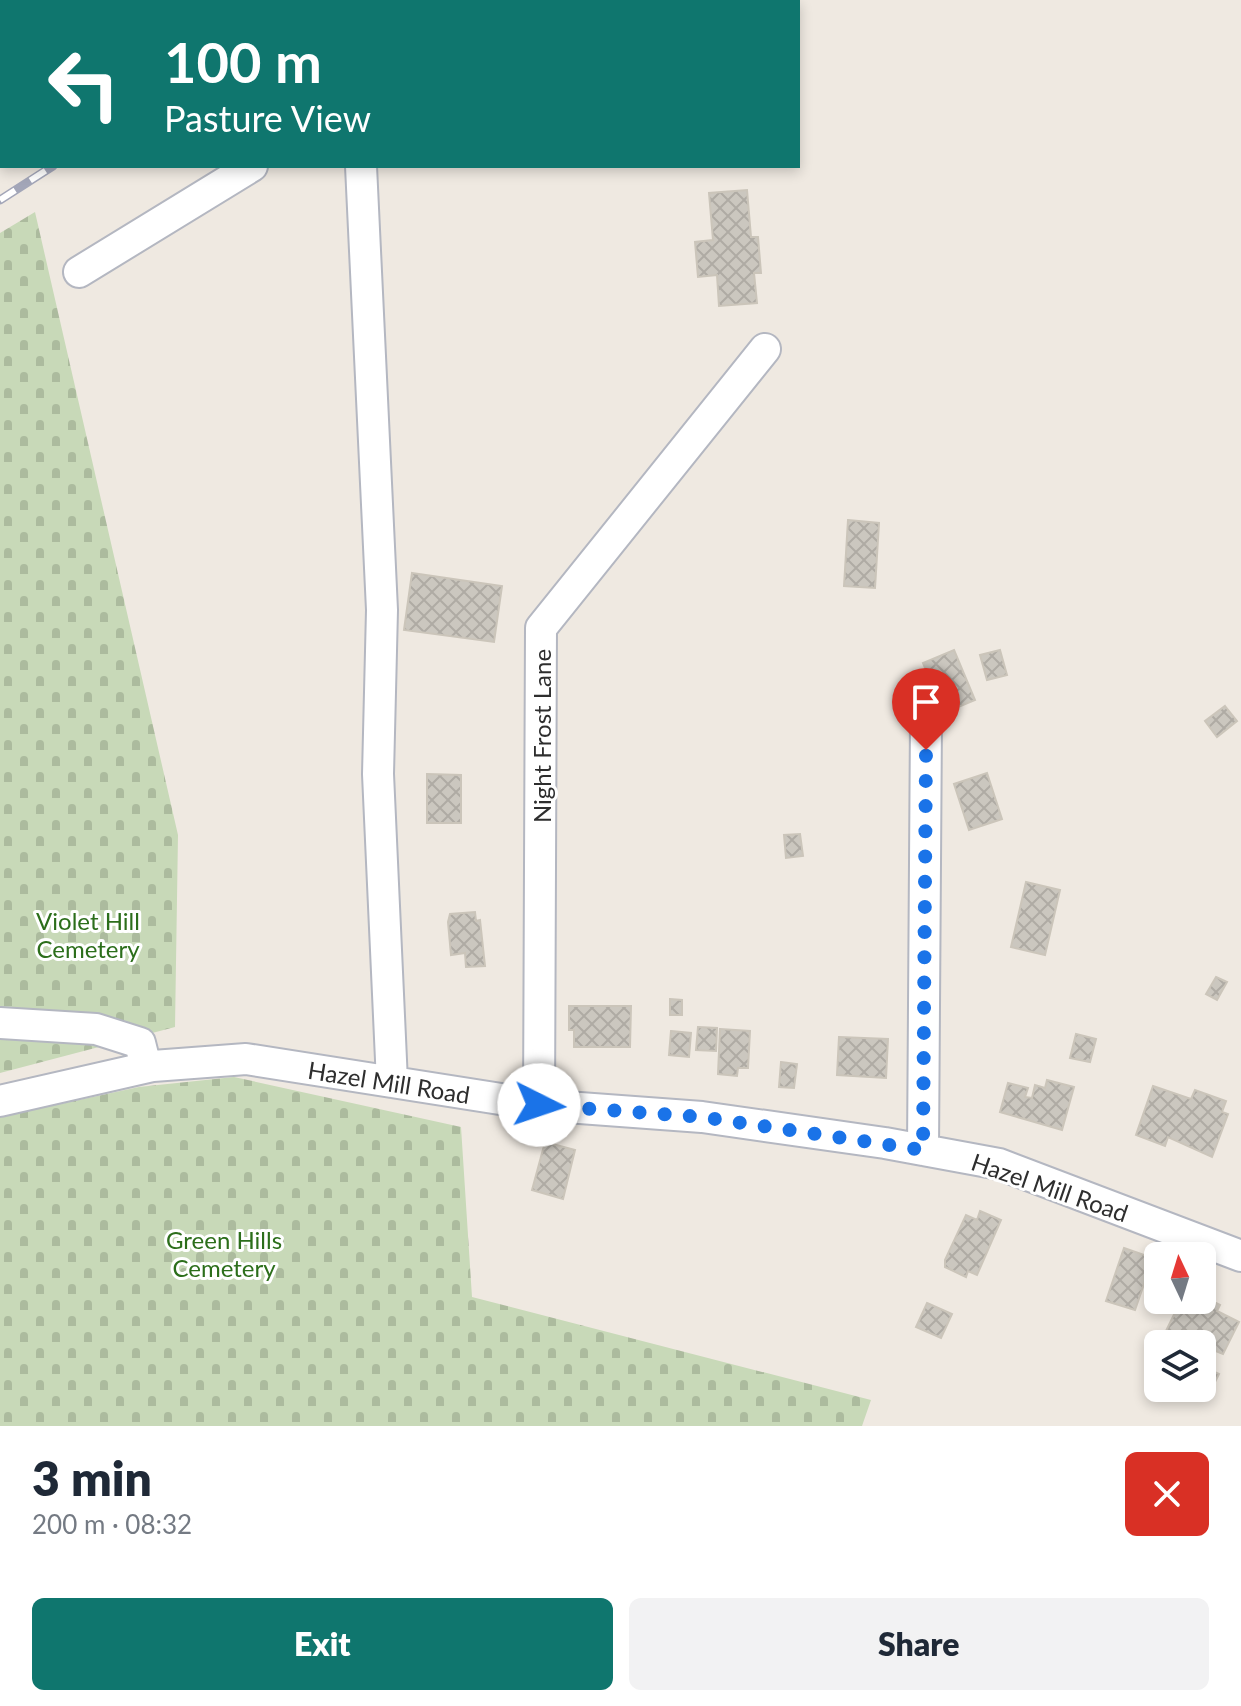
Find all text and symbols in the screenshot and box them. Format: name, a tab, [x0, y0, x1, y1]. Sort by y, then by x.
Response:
text: 100 m	[164, 28, 322, 95]
icon: left	[32, 32, 136, 136]
text: Pasture View	[164, 96, 371, 140]
street label: Night Frost Lane	[527, 649, 556, 823]
pin	[892, 668, 960, 750]
icon: arrive	[904, 680, 948, 724]
park label: Violet Hill Cemetery	[36, 906, 140, 963]
street label: Hazel Mill Road	[306, 1055, 472, 1109]
position arrow	[497, 1063, 581, 1147]
street label: Hazel Mill Road	[968, 1147, 1132, 1227]
park label: Green Hills Cemetery	[166, 1225, 282, 1282]
north arrow	[1144, 1242, 1216, 1314]
map controls	[1144, 1242, 1216, 1402]
button: layers	[1144, 1330, 1216, 1402]
text: 3 min	[32, 1449, 152, 1506]
button: close	[1125, 1452, 1209, 1536]
text: 200 m · 08:32	[32, 1508, 192, 1540]
button: Exit	[32, 1598, 613, 1690]
button: Share	[629, 1598, 1209, 1690]

